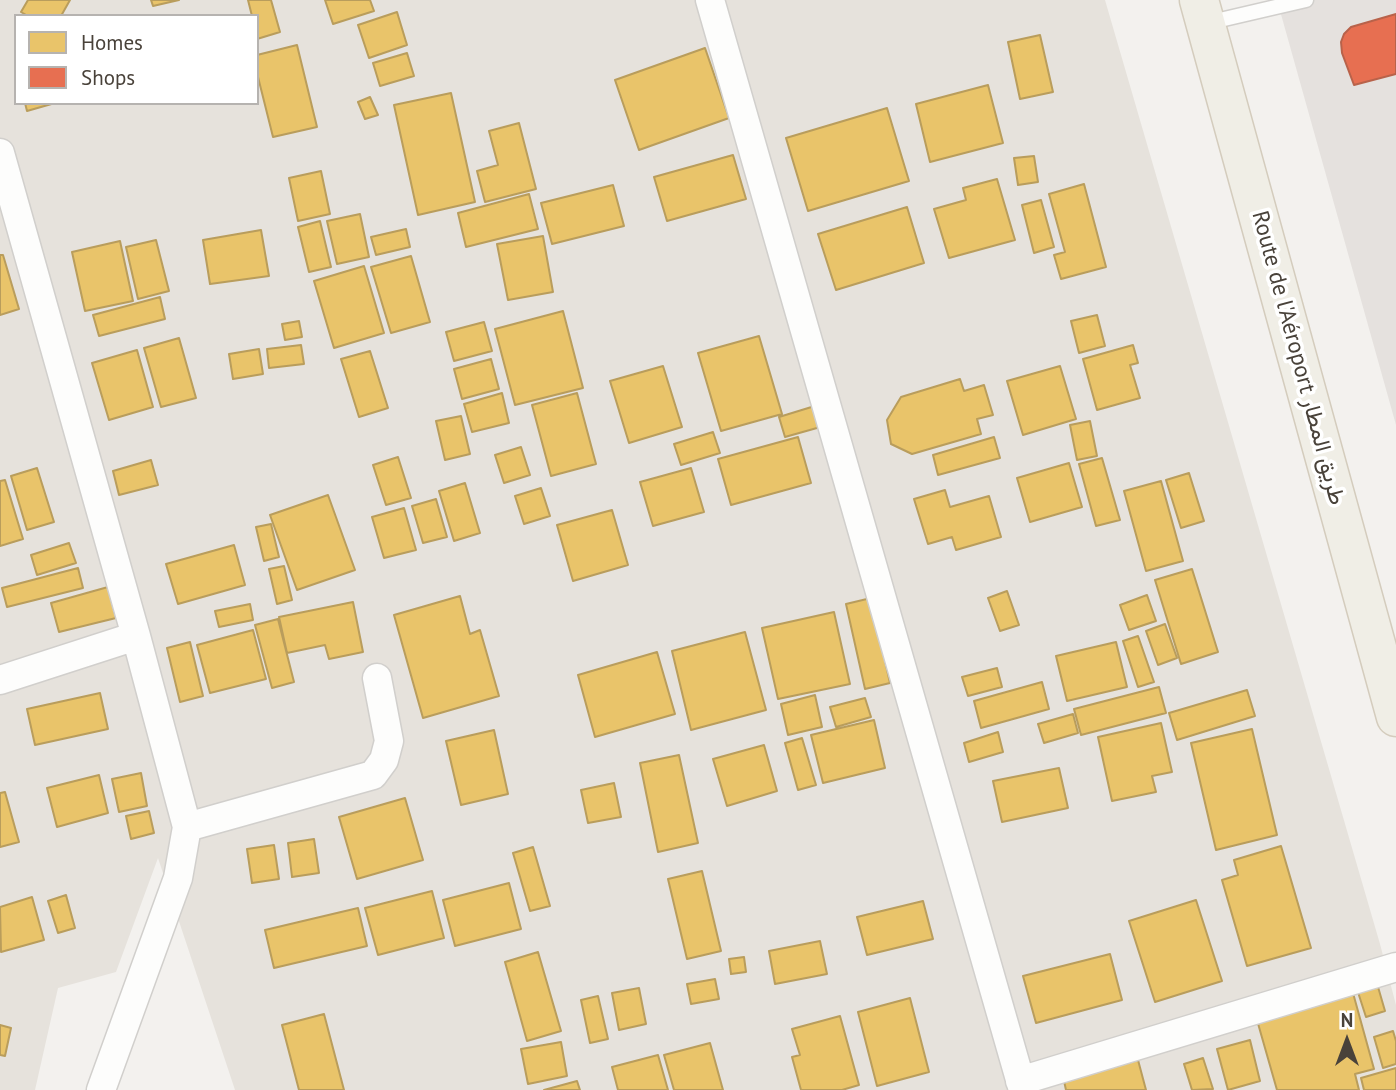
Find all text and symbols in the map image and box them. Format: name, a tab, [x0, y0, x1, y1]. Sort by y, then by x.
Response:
legend	[14, 14, 259, 105]
text: Homes	[81, 29, 143, 56]
text: Shops	[81, 64, 135, 91]
street label: Route de l'Aéroport طريق المطار	[1245, 208, 1351, 508]
north arrow	[1312, 1006, 1382, 1076]
text: N	[1341, 1008, 1353, 1032]

